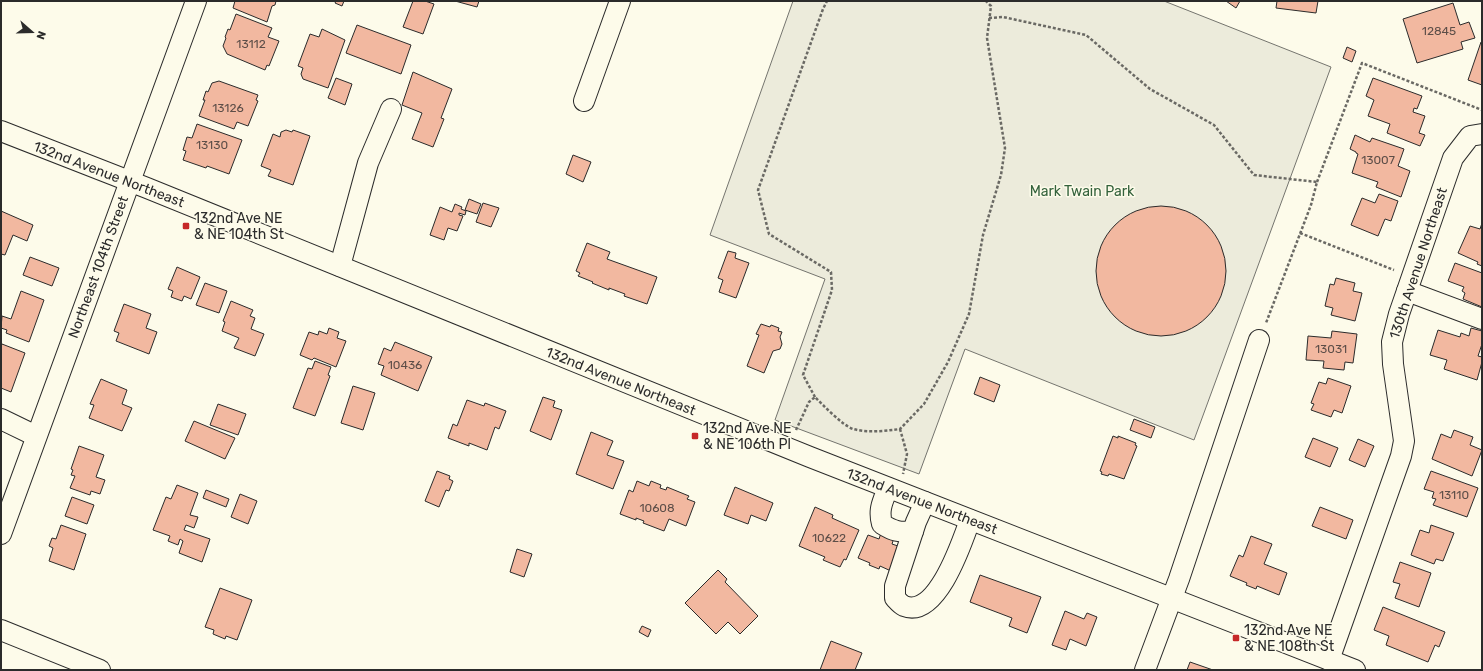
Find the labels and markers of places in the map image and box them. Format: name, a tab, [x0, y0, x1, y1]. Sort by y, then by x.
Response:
place label: 132nd Ave NE & NE 104th St	[194, 210, 285, 243]
marker: 132nd Ave NE & NE 104th St	[181, 221, 191, 231]
place label: 132nd Ave NE & NE 106th Pl	[703, 420, 791, 453]
marker: 132nd Ave NE & NE 106th Pl	[690, 431, 700, 441]
place label: 132nd Ave NE & NE 108th St	[1244, 622, 1335, 655]
marker: 132nd Ave NE & NE 108th St	[1231, 633, 1241, 643]

